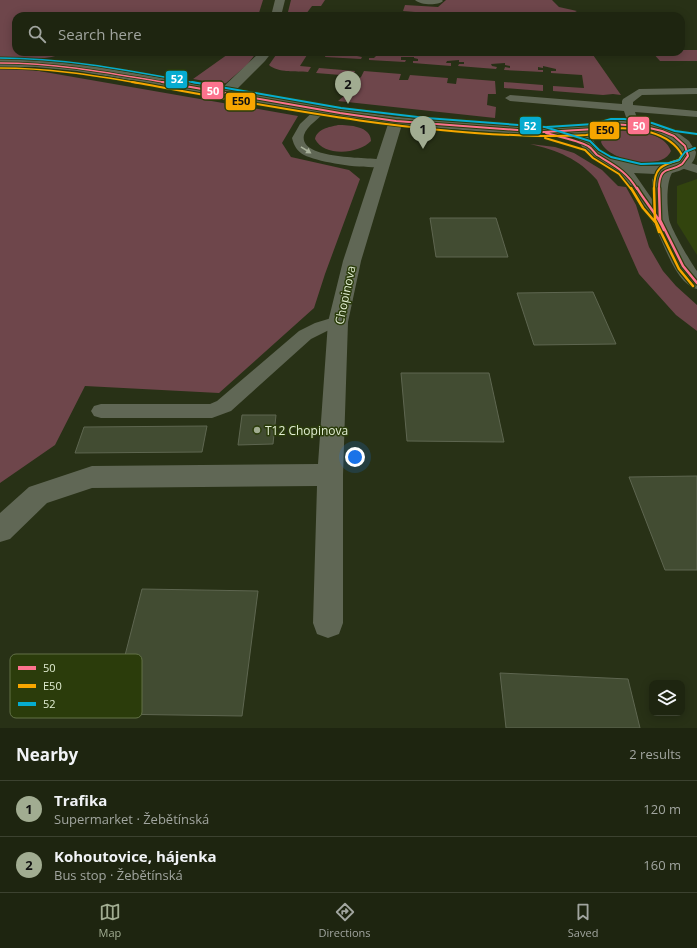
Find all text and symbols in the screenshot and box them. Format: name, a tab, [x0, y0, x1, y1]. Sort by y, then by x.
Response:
search box	[12, 12, 685, 56]
icon: search	[26, 23, 48, 45]
text: Search here	[58, 24, 142, 44]
line badge: 52	[165, 70, 188, 89]
text: 52	[171, 71, 183, 86]
pin: 2	[335, 71, 361, 104]
line badge: 50	[201, 81, 224, 100]
text: 50	[207, 83, 219, 98]
line badge: E50	[225, 92, 256, 111]
text: E50	[232, 93, 250, 108]
pin: 1	[410, 116, 436, 149]
line badge: 52	[519, 116, 542, 135]
line badge: 50	[627, 116, 650, 135]
text: 52	[524, 118, 536, 133]
text: 50	[633, 118, 645, 133]
line badge: E50	[589, 121, 620, 140]
text: E50	[596, 122, 614, 137]
one-way arrow	[300, 147, 312, 154]
street label: Chopinova	[330, 264, 360, 326]
place label: T12 Chopinova	[265, 422, 348, 439]
marker: T12 Chopinova	[252, 425, 262, 435]
your location	[345, 447, 365, 467]
legend	[10, 654, 142, 718]
text: 50	[43, 660, 56, 675]
text: E50	[43, 678, 62, 693]
map controls	[649, 680, 685, 716]
button: layers	[649, 680, 685, 716]
text: 52	[43, 696, 56, 711]
text: Nearby	[16, 743, 78, 766]
text: 2 results	[629, 745, 681, 763]
text: Trafika	[54, 790, 107, 810]
text: 1	[25, 800, 33, 818]
text: 120 m	[643, 800, 681, 818]
text: Supermarket · Žebětínská	[54, 810, 209, 828]
text: Kohoutovice, hájenka	[54, 846, 217, 866]
text: 2	[25, 856, 33, 874]
text: 160 m	[643, 856, 681, 874]
text: Bus stop · Žebětínská	[54, 866, 183, 884]
tab: Map	[99, 901, 121, 940]
tab: Directions	[319, 901, 371, 940]
tab: Saved	[568, 901, 598, 940]

